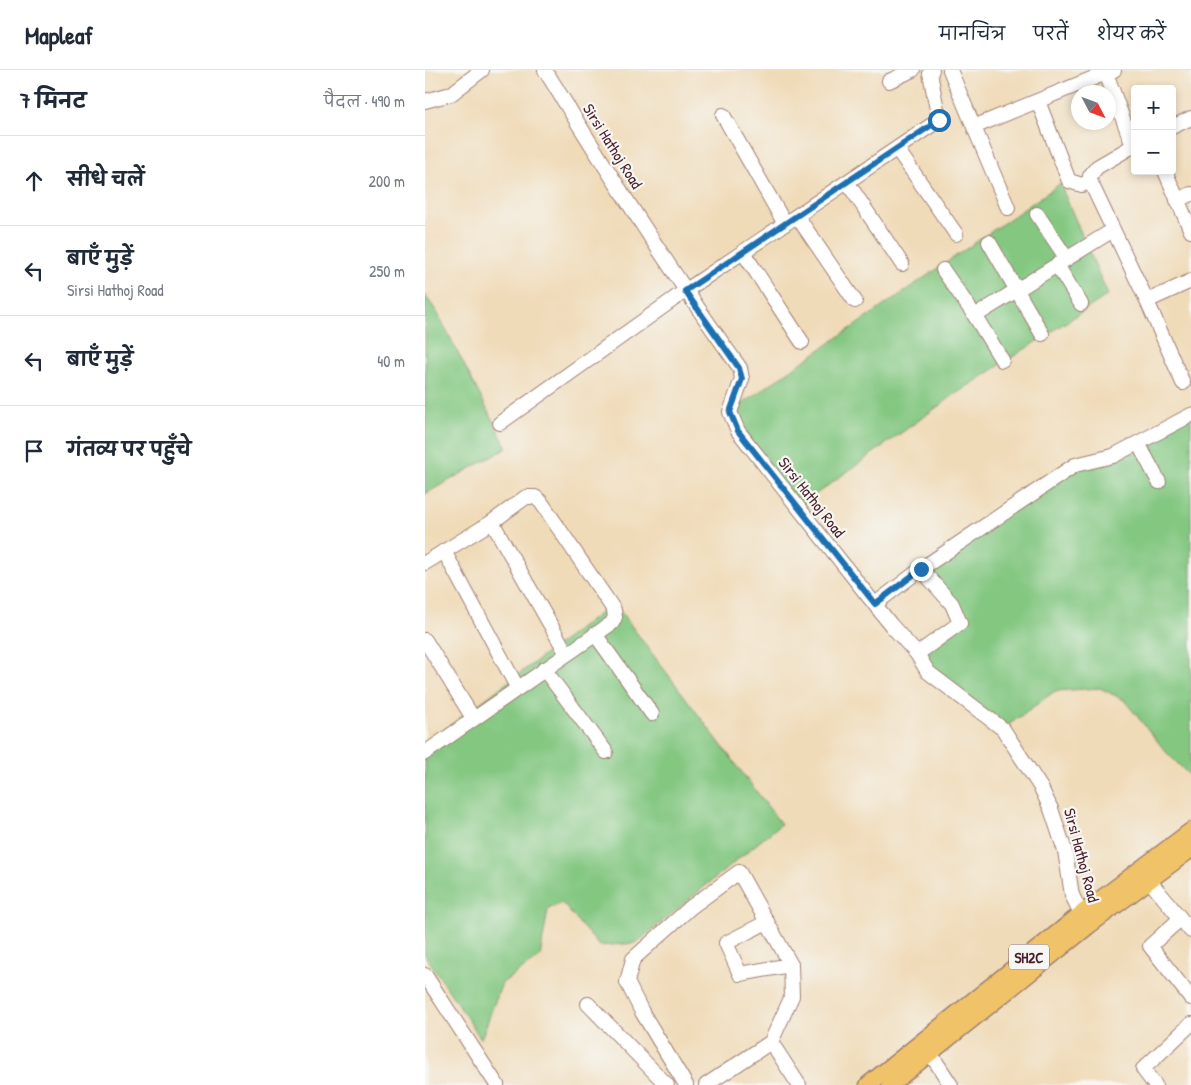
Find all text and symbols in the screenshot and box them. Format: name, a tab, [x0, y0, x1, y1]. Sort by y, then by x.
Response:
text: Mapleaf	[25, 19, 93, 51]
text: मानचित्र	[939, 21, 1005, 46]
text: परतें	[1033, 21, 1068, 46]
text: शेयर करें	[1096, 21, 1166, 46]
north arrow	[1071, 85, 1116, 130]
map controls	[1131, 85, 1176, 175]
button: +	[1131, 85, 1176, 130]
text: 7 मिनट	[20, 86, 86, 115]
text: पैदल · 490 m	[324, 90, 405, 112]
street label: Sirsi Hathoj Road	[578, 99, 648, 193]
route start	[928, 109, 951, 132]
button: −	[1131, 130, 1176, 175]
text: सीधे चलें	[67, 166, 144, 192]
icon: ahead	[20, 167, 48, 195]
text: 200 m	[369, 170, 405, 192]
text: बाएँ मुड़ें	[67, 245, 133, 271]
icon: left	[20, 257, 48, 285]
text: 250 m	[369, 260, 405, 282]
text: Sirsi Hathoj Road	[67, 279, 164, 301]
text: बाएँ मुड़ें	[67, 346, 133, 372]
icon: left	[20, 347, 48, 375]
text: 40 m	[377, 350, 405, 372]
text: गंतव्य पर पहुँचे	[67, 436, 191, 462]
icon: arrive	[20, 437, 48, 465]
street label: Sirsi Hathoj Road	[774, 452, 850, 542]
route end	[910, 558, 933, 581]
street label: Sirsi Hathoj Road	[1059, 805, 1105, 905]
road number: SH2C	[1009, 944, 1049, 970]

